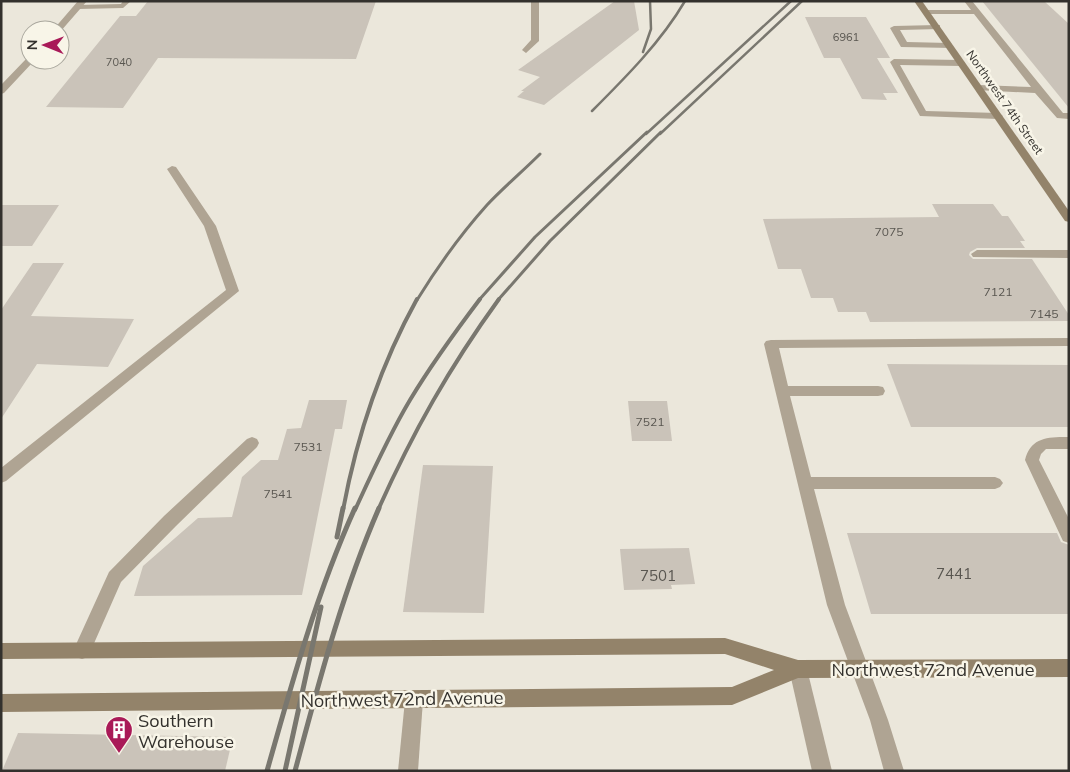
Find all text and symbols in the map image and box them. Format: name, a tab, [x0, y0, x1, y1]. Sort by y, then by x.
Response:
north arrow	[20, 20, 70, 70]
house number: 6961	[833, 30, 859, 44]
text: N	[23, 39, 41, 50]
street label: Northwest 74th Street	[963, 47, 1047, 157]
house number: 7040	[106, 55, 133, 69]
house number: 7075	[875, 224, 903, 239]
house number: 7121	[984, 284, 1012, 299]
house number: 7145	[1030, 306, 1058, 321]
house number: 7521	[636, 414, 664, 429]
house number: 7531	[294, 439, 322, 454]
house number: 7541	[264, 486, 292, 501]
house number: 7441	[936, 564, 972, 583]
house number: 7501	[640, 566, 676, 585]
street label: Northwest 72nd Avenue	[832, 658, 1034, 681]
street label: Northwest 72nd Avenue	[300, 686, 504, 712]
place label: Southern Warehouse	[138, 709, 234, 753]
building icon: Southern Warehouse	[104, 715, 134, 754]

